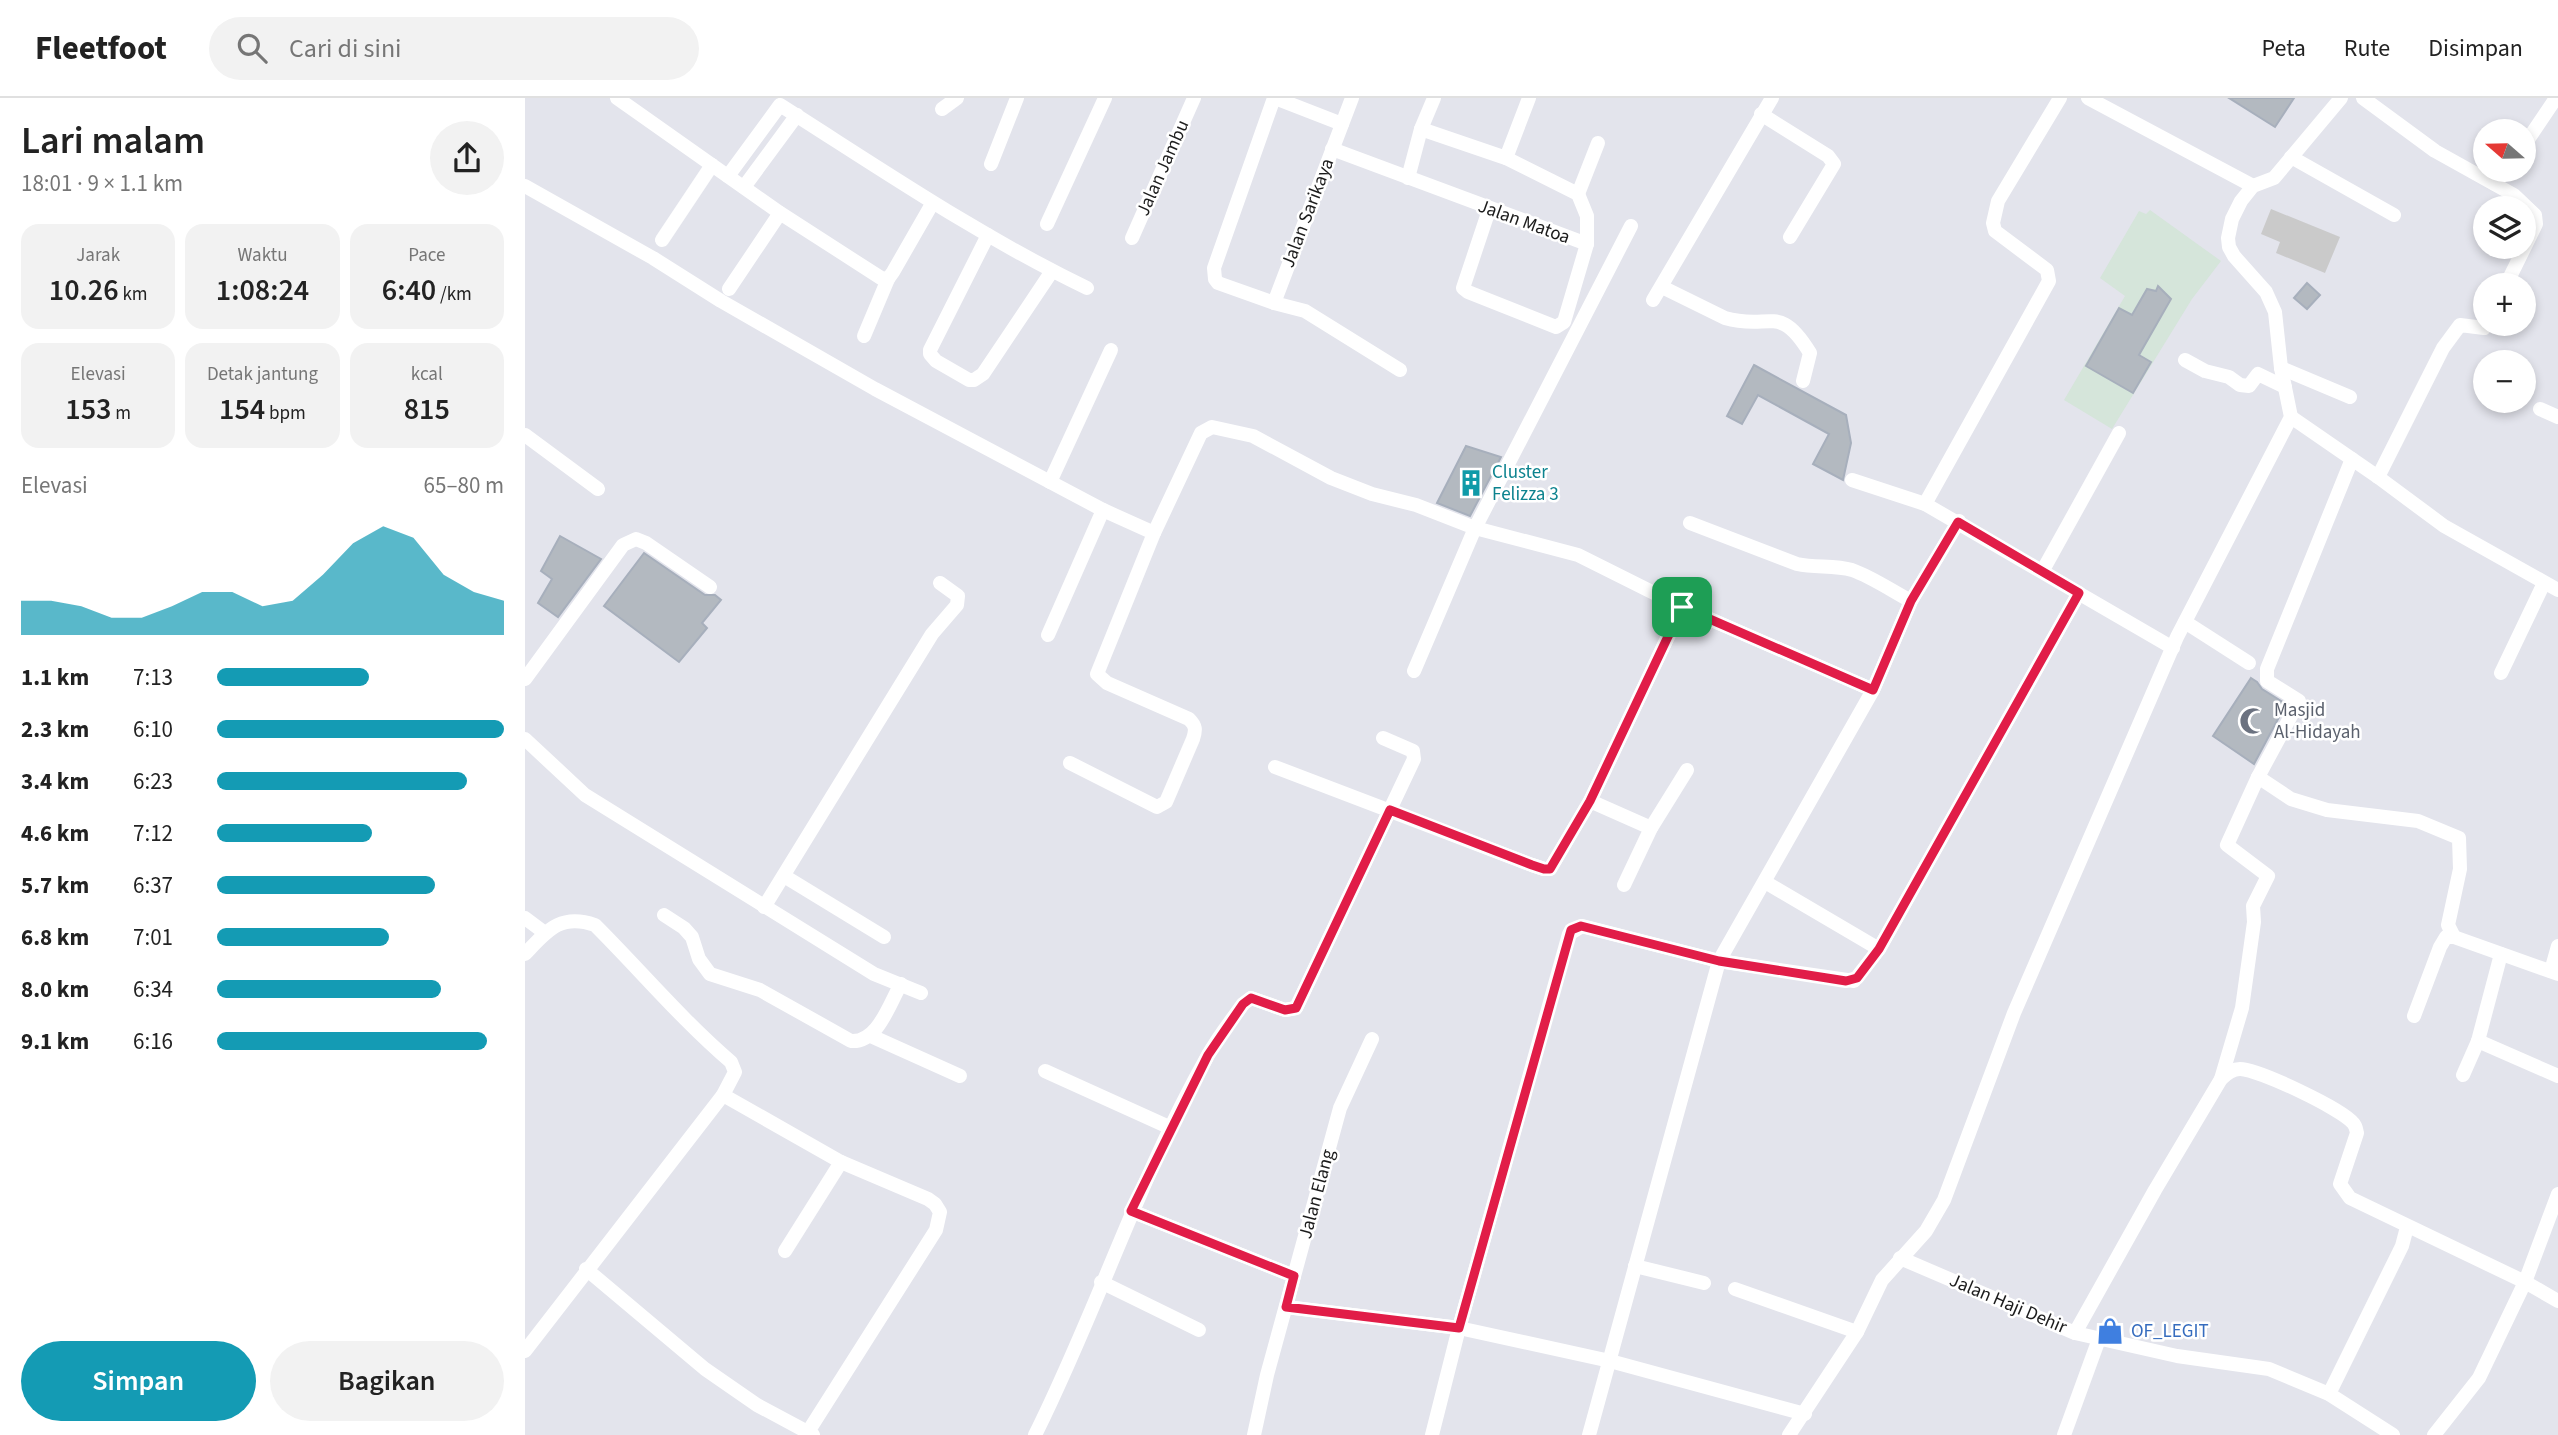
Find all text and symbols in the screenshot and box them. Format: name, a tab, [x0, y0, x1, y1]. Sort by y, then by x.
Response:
search box	[209, 17, 699, 80]
text: Fleetfoot	[35, 25, 167, 72]
icon: search	[233, 29, 271, 67]
text: Cari di sini	[289, 30, 402, 67]
text: Peta	[2261, 31, 2306, 66]
text: Rute	[2344, 31, 2390, 66]
text: Disimpan	[2428, 31, 2523, 66]
text: Lari malam	[21, 114, 205, 168]
street label: Jalan Jambu	[1130, 116, 1196, 220]
north arrow	[2473, 119, 2536, 182]
map controls	[2473, 119, 2536, 413]
button: share	[430, 121, 504, 195]
street label: Jalan Sarikaya	[1275, 154, 1341, 272]
text: 18:01 · 9 × 1.1 km	[21, 167, 183, 200]
street label: Jalan Matoa	[1474, 193, 1574, 251]
button: layers	[2473, 196, 2536, 259]
text: Jarak	[76, 242, 120, 269]
text: Waktu	[238, 242, 287, 269]
text: Pace	[408, 242, 445, 269]
text: 10.26	[49, 269, 119, 312]
text: 1:08:24	[216, 269, 309, 312]
text: 6:40	[382, 269, 436, 312]
button: +	[2473, 273, 2536, 336]
text: km	[119, 281, 148, 308]
text: /km	[436, 281, 472, 308]
button: −	[2473, 350, 2536, 413]
text: Elevasi	[71, 361, 126, 388]
text: Detak jantung	[207, 361, 318, 388]
text: kcal	[411, 361, 443, 388]
text: 153	[65, 388, 111, 431]
text: 154	[219, 388, 265, 431]
text: 815	[404, 388, 450, 431]
text: m	[111, 400, 131, 427]
text: bpm	[265, 400, 306, 427]
place label: Cluster Felizza 3	[1492, 459, 1559, 508]
building icon: Cluster Felizza 3	[1456, 468, 1486, 498]
text: Elevasi	[21, 469, 88, 502]
text: 65–80 m	[424, 469, 504, 502]
pin	[1652, 577, 1712, 637]
icon: arrive	[1663, 588, 1701, 626]
text: 1.1 km	[21, 661, 89, 694]
text: 7:13	[133, 661, 173, 694]
place label: Masjid Al-Hidayah	[2274, 697, 2361, 746]
mosque icon: Masjid Al-Hidayah	[2238, 706, 2268, 736]
text: 2.3 km	[21, 713, 89, 746]
text: 6:10	[133, 713, 173, 746]
text: 3.4 km	[21, 765, 89, 798]
text: 6:23	[133, 765, 173, 798]
text: 4.6 km	[21, 817, 89, 850]
text: 7:12	[133, 817, 173, 850]
text: 5.7 km	[21, 869, 89, 902]
text: 6:37	[133, 869, 173, 902]
text: 6.8 km	[21, 921, 89, 954]
text: 7:01	[133, 921, 173, 954]
text: 8.0 km	[21, 973, 89, 1006]
text: 6:34	[133, 973, 173, 1006]
text: 9.1 km	[21, 1025, 89, 1058]
text: 6:16	[133, 1025, 173, 1058]
street label: Jalan Elang	[1292, 1146, 1342, 1242]
street label: Jalan Haji Dehir	[1945, 1267, 2071, 1341]
shop icon: OF_LEGIT	[2095, 1316, 2125, 1346]
place label: OF_LEGIT	[2131, 1318, 2209, 1345]
button: Simpan	[21, 1341, 256, 1421]
button: Bagikan	[270, 1341, 504, 1421]

